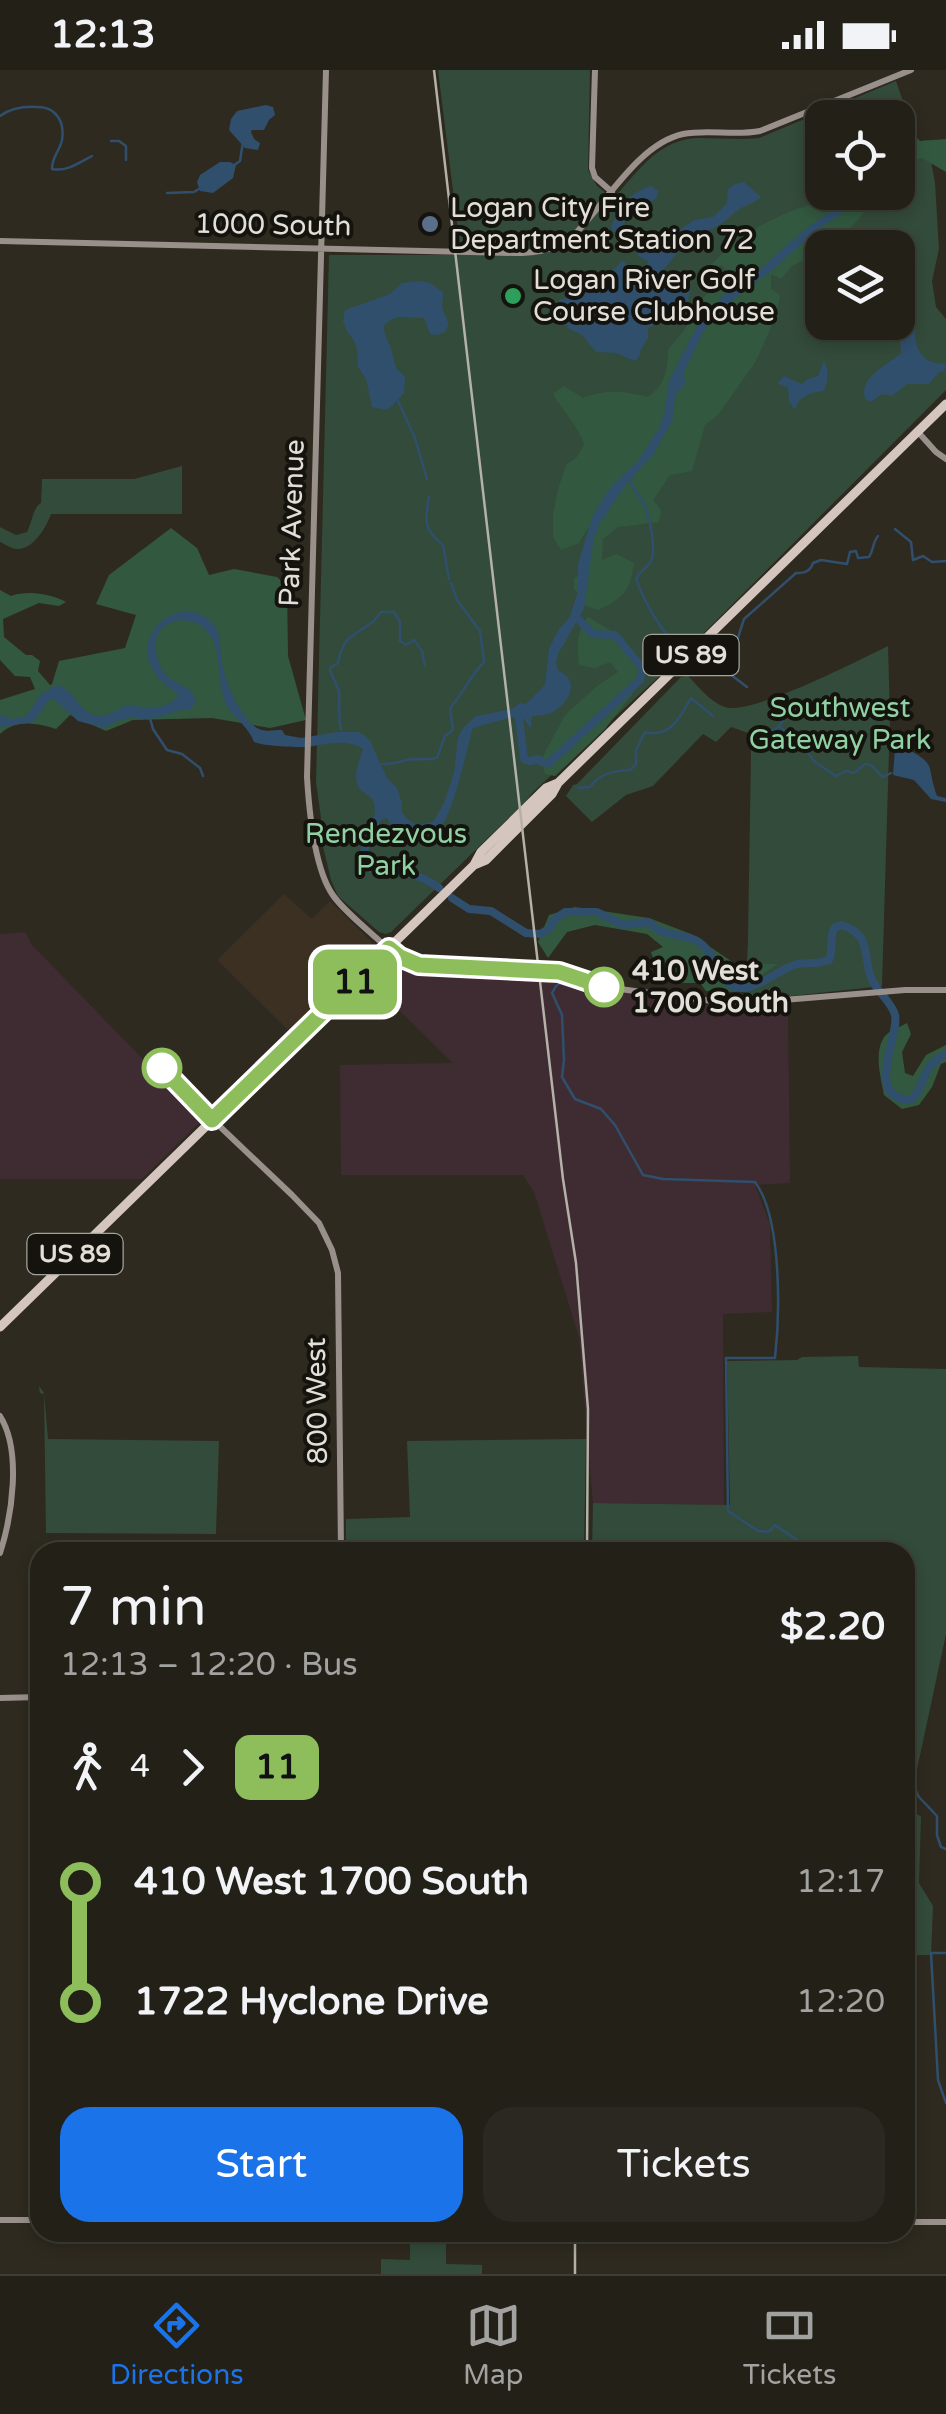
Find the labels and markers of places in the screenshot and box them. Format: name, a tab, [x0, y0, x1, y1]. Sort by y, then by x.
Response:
place label: Logan City Fire Department Station 72	[450, 191, 754, 257]
marker: Logan City Fire Department Station 72	[419, 213, 441, 235]
place label: Logan River Golf Course Clubhouse	[533, 263, 775, 329]
marker: Logan River Golf Course Clubhouse	[502, 285, 524, 307]
place label: 410 West 1700 South	[632, 954, 789, 1020]
marker: 410 West 1700 South	[585, 968, 623, 1006]
unlabelled marker	[143, 1049, 181, 1087]

